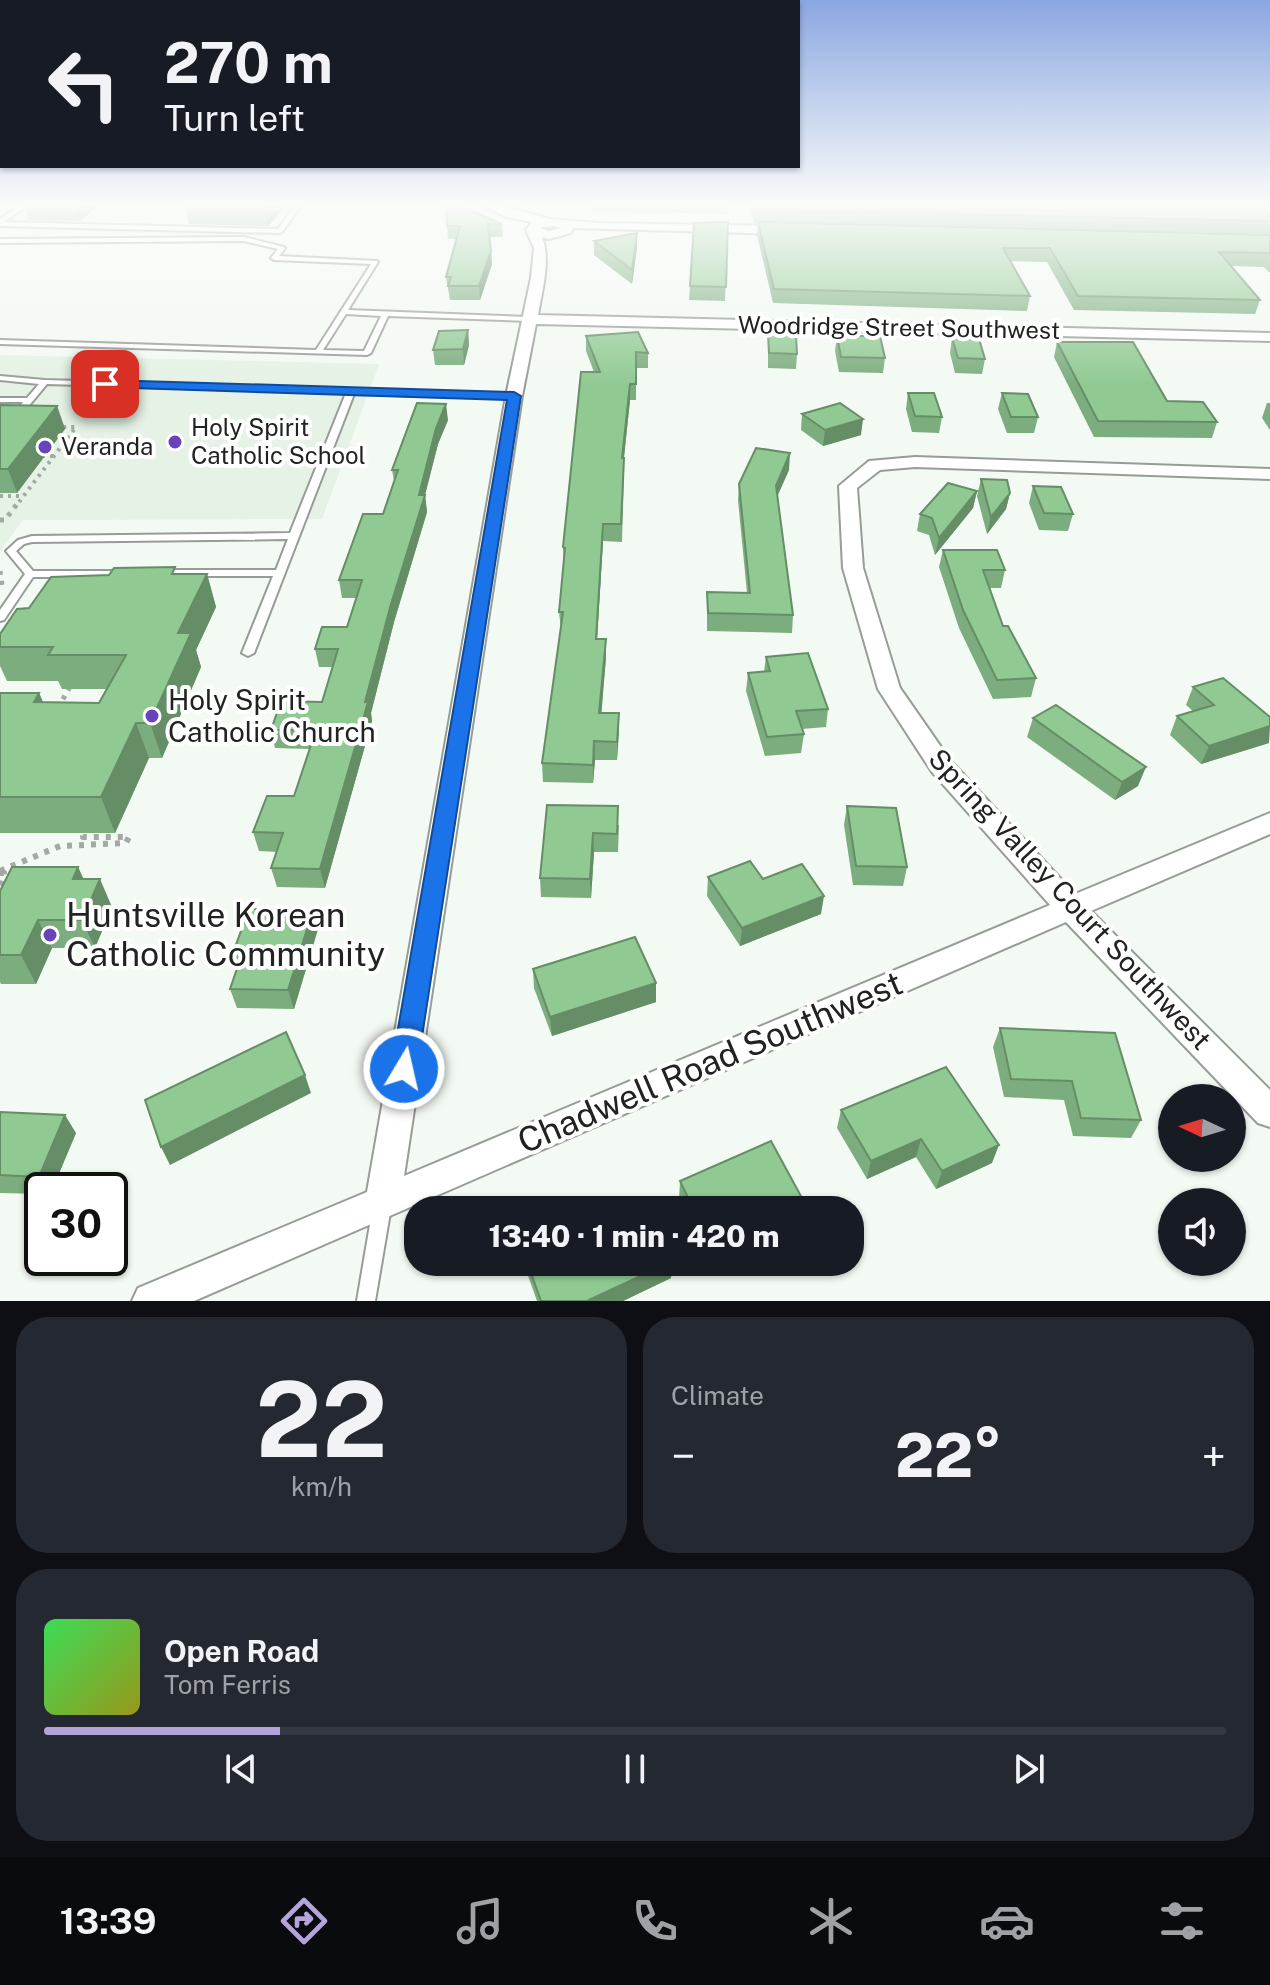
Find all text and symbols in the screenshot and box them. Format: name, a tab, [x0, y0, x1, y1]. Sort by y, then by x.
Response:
text: 270 m	[164, 30, 333, 96]
icon: left	[32, 32, 136, 136]
text: Turn left	[164, 97, 305, 139]
street label: Woodridge Street Southwest	[738, 310, 1060, 344]
pin	[71, 350, 139, 418]
icon: arrive	[83, 362, 127, 406]
place label: Holy Spirit Catholic School	[191, 413, 366, 469]
place label: Veranda	[61, 432, 153, 460]
marker: Holy Spirit Catholic School	[166, 433, 184, 451]
marker: Veranda	[36, 438, 54, 456]
place label: Holy Spirit Catholic Church	[168, 683, 376, 748]
marker: Holy Spirit Catholic Church	[143, 707, 161, 725]
street label: Spring Valley Court Southwest	[922, 742, 1218, 1056]
place label: Huntsville Korean Catholic Community	[66, 895, 385, 974]
marker: Huntsville Korean Catholic Community	[41, 926, 59, 944]
street label: Chadwell Road Southwest	[512, 963, 908, 1161]
position arrow	[362, 1027, 446, 1111]
north arrow	[1158, 1084, 1246, 1172]
map controls	[1158, 1084, 1246, 1276]
speed limit sign: 30	[24, 1172, 128, 1276]
button: sound	[1158, 1188, 1246, 1276]
text: 13:40 · 1 min · 420 m	[488, 1218, 780, 1254]
text: 22	[255, 1358, 388, 1480]
text: Climate	[671, 1380, 764, 1411]
text: 22°	[895, 1420, 1002, 1491]
text: −	[671, 1430, 695, 1482]
text: +	[1202, 1430, 1226, 1482]
text: km/h	[291, 1471, 352, 1502]
text: Open Road	[164, 1633, 319, 1669]
text: Tom Ferris	[164, 1669, 291, 1700]
icon: previous	[219, 1747, 263, 1791]
icon: pause	[613, 1747, 657, 1791]
icon: next	[1007, 1747, 1051, 1791]
icon: directions	[276, 1893, 332, 1949]
icon: music	[452, 1893, 508, 1949]
icon: phone	[627, 1893, 683, 1949]
icon: climate	[803, 1893, 859, 1949]
icon: car	[979, 1893, 1035, 1949]
icon: filters	[1154, 1893, 1210, 1949]
text: 13:39	[60, 1900, 156, 1942]

